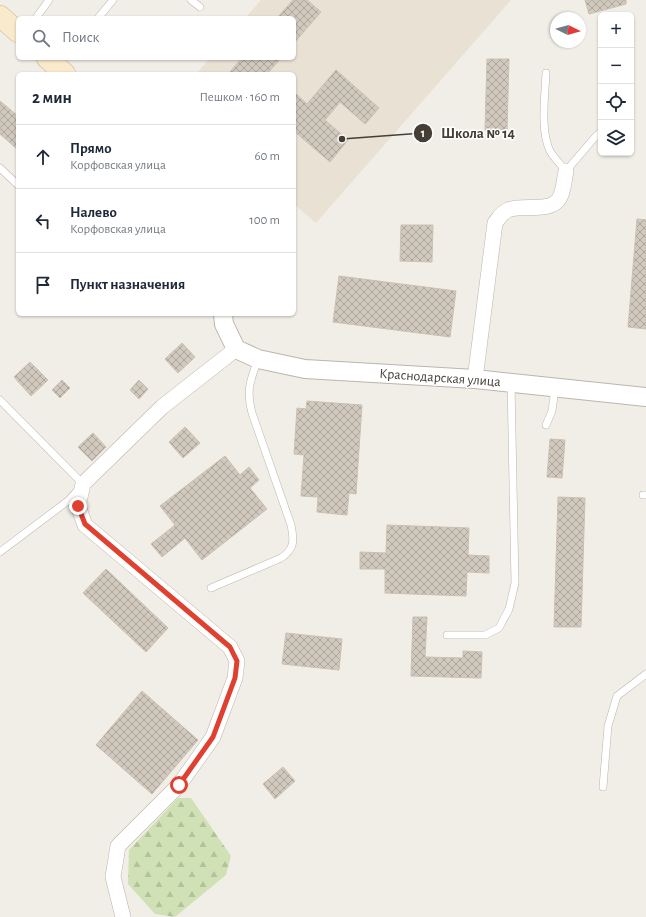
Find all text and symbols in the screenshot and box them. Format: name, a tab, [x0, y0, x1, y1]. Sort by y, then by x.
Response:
north arrow	[550, 12, 586, 48]
map controls	[598, 12, 634, 156]
button: +	[598, 12, 634, 48]
search box	[16, 16, 296, 60]
icon: search	[30, 27, 52, 49]
text: Поиск	[62, 30, 100, 45]
button: −	[598, 48, 634, 84]
button: locate	[598, 84, 634, 120]
text: 2 мин	[32, 89, 72, 106]
text: Пешком · 160 m	[199, 91, 280, 104]
callout: Школа № 14	[413, 120, 523, 147]
button: layers	[598, 120, 634, 156]
text: Школа № 14	[441, 126, 516, 141]
text: 1	[421, 127, 425, 139]
text: Прямо	[70, 141, 112, 156]
icon: ahead	[32, 146, 54, 168]
text: 60 m	[254, 150, 280, 163]
text: Корфовская улица	[70, 159, 166, 172]
text: Налево	[70, 205, 117, 220]
icon: left	[32, 210, 54, 232]
text: 100 m	[249, 214, 280, 227]
text: Корфовская улица	[70, 223, 166, 236]
icon: arrive	[32, 274, 54, 296]
text: Пункт назначения	[70, 277, 185, 292]
street label: Краснодарская улица	[379, 367, 502, 389]
route end	[69, 497, 87, 515]
route start	[170, 776, 188, 794]

